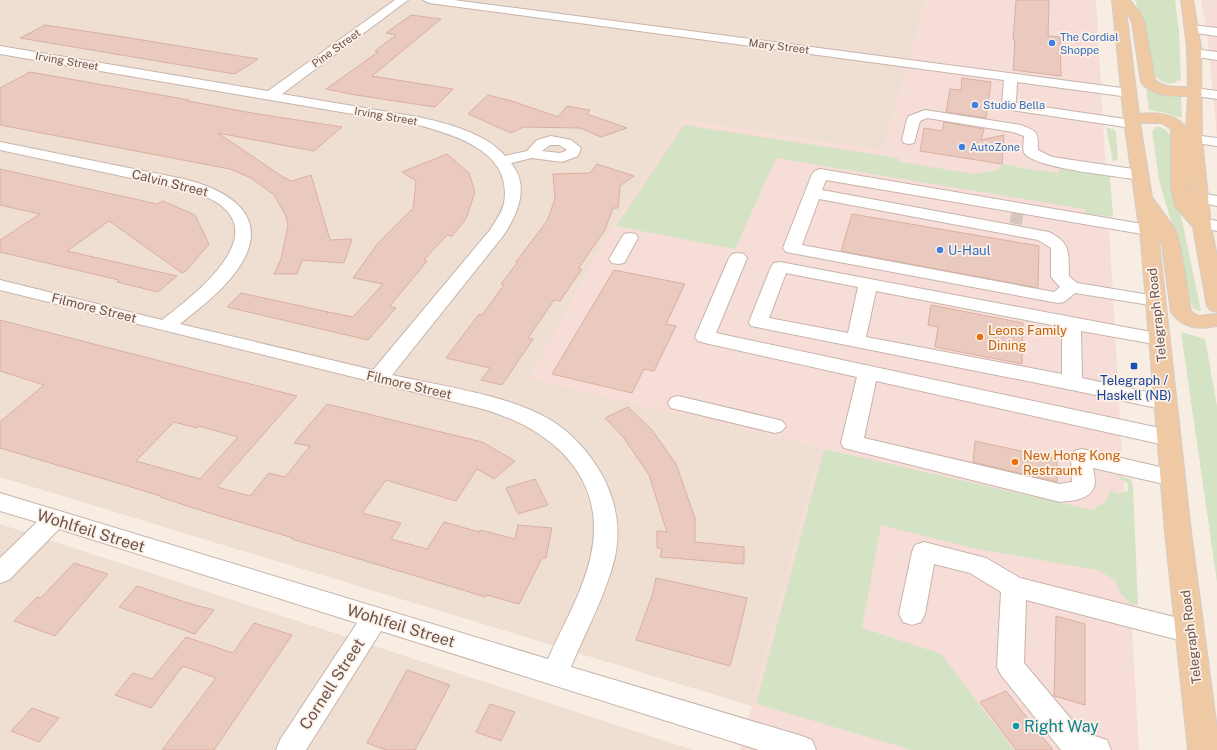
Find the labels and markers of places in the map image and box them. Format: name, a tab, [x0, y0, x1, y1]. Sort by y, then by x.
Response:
place label: The Cordial Shoppe	[1060, 31, 1118, 56]
marker: The Cordial Shoppe	[1047, 38, 1057, 48]
place label: Studio Bella	[983, 99, 1045, 111]
marker: Studio Bella	[970, 100, 980, 110]
place label: AutoZone	[970, 141, 1020, 153]
marker: AutoZone	[957, 142, 967, 152]
place label: U-Haul	[948, 243, 991, 258]
marker: U-Haul	[935, 245, 945, 255]
place label: Leons Family Dining	[988, 323, 1067, 353]
marker: Leons Family Dining	[975, 332, 985, 342]
marker: Telegraph / Haskell (NB)	[1129, 361, 1139, 371]
place label: Telegraph / Haskell (NB)	[1096, 373, 1172, 403]
place label: New Hong Kong Restraunt	[1023, 448, 1121, 478]
marker: New Hong Kong Restraunt	[1010, 457, 1020, 467]
place label: Right Way	[1024, 717, 1099, 736]
marker: Right Way	[1011, 721, 1021, 731]

